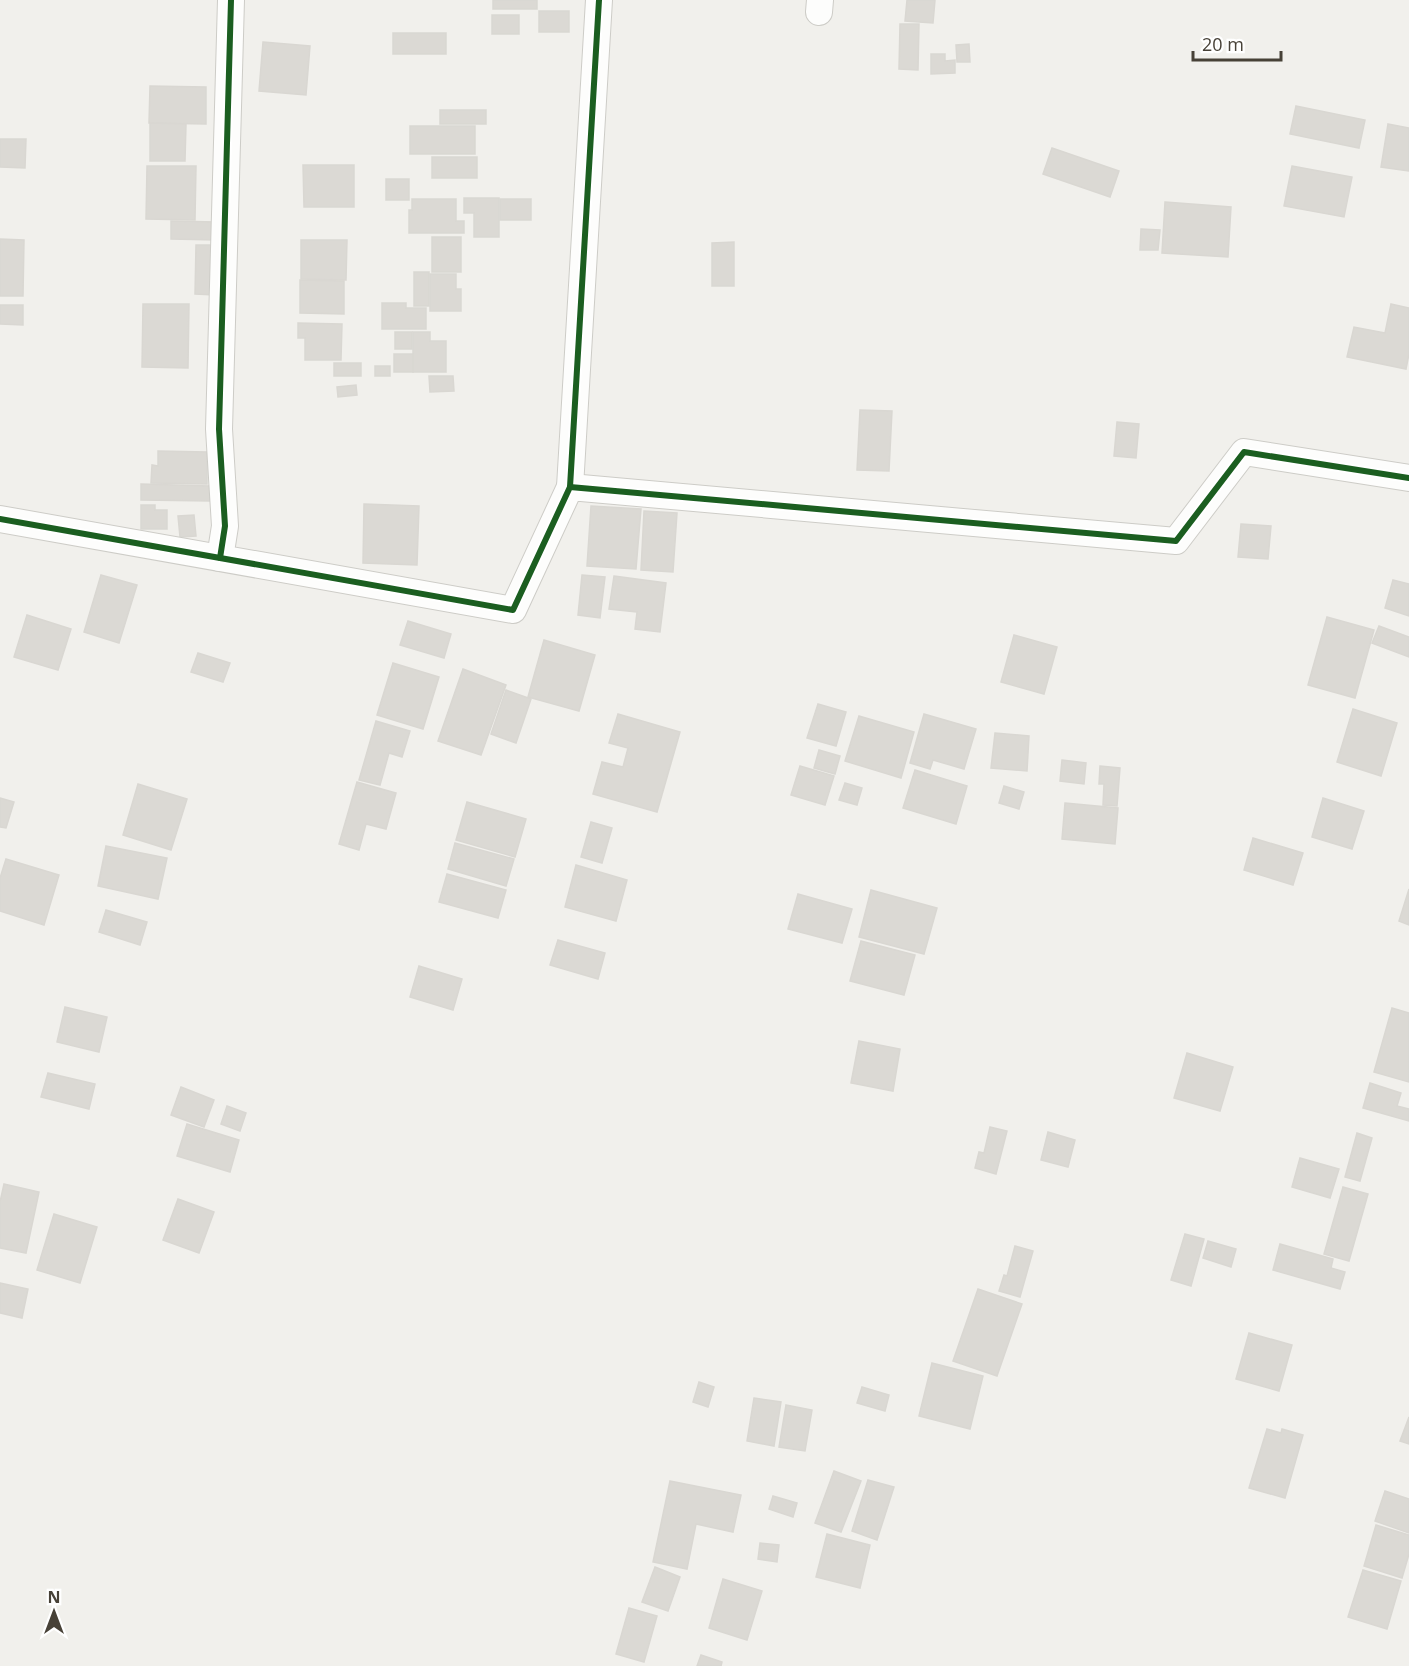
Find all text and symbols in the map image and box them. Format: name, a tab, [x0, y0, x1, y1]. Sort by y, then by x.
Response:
scale bar	[1193, 24, 1282, 62]
text: 20 m	[1202, 32, 1244, 56]
north arrow	[24, 1582, 84, 1642]
text: N	[47, 1586, 61, 1608]

